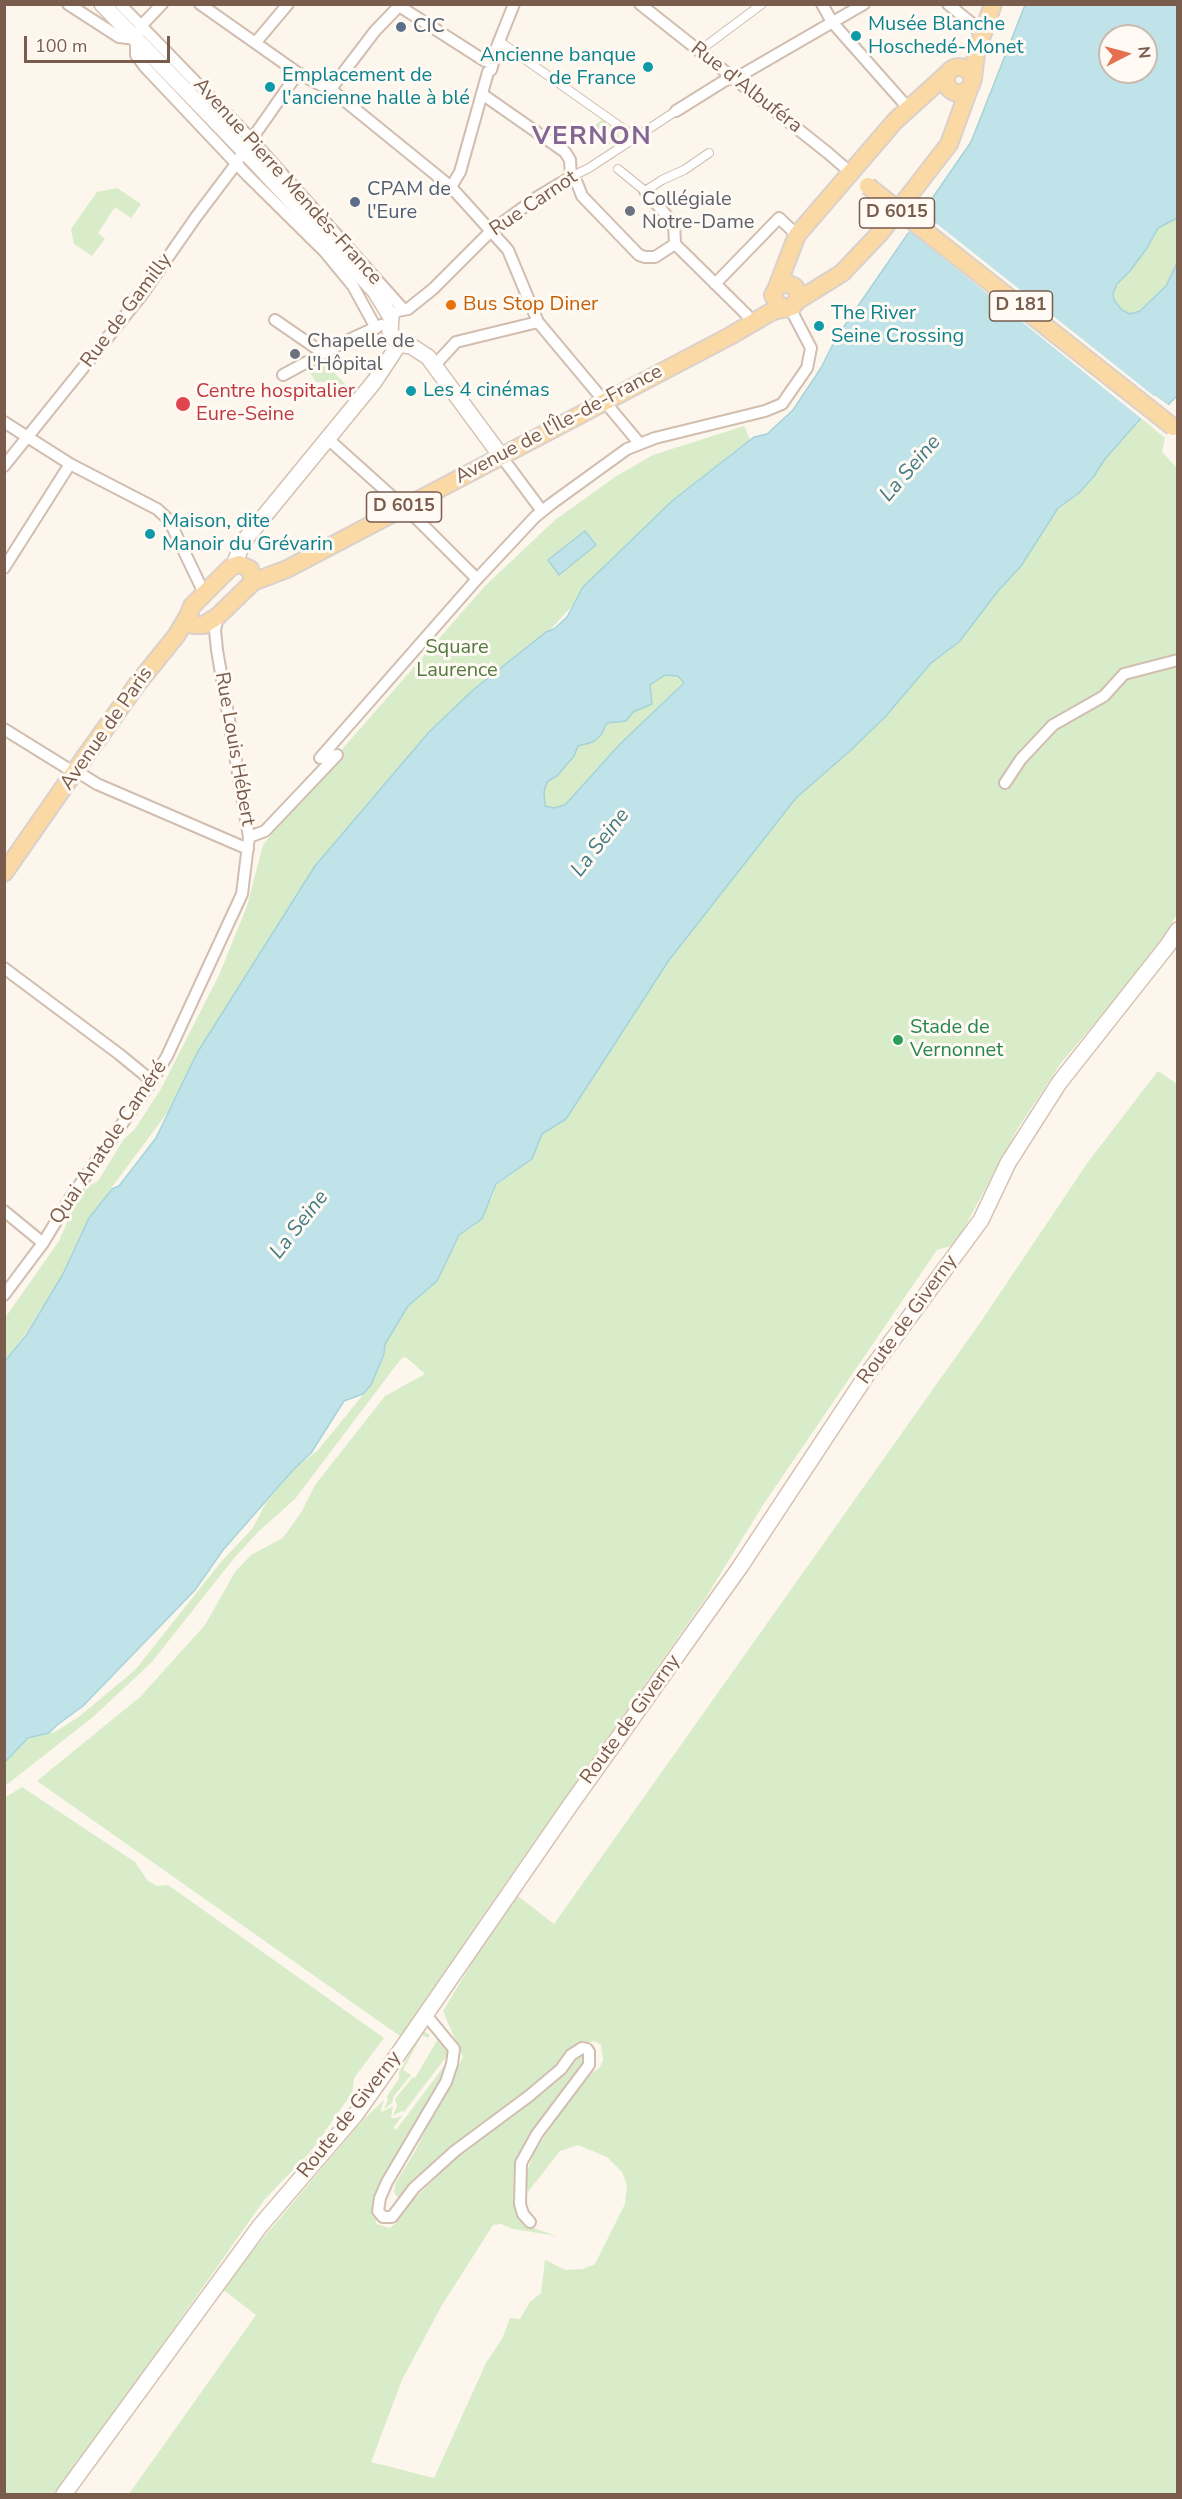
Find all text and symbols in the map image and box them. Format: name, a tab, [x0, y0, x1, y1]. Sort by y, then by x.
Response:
place label: Musée Blanche Hoschedé-Monet	[868, 13, 1023, 60]
place label: CIC	[413, 15, 445, 39]
marker: CIC	[394, 20, 408, 34]
scale bar	[27, 24, 172, 62]
north arrow	[1098, 24, 1158, 84]
marker: Musée Blanche Hoschedé-Monet	[849, 29, 863, 43]
text: 100 m	[35, 34, 87, 58]
street label: Rue d'Albuféra	[686, 37, 806, 139]
place label: Ancienne banque de France	[480, 44, 636, 91]
text: N	[1132, 45, 1155, 59]
marker: Ancienne banque de France	[641, 60, 655, 74]
place label: Emplacement de l'ancienne halle à blé	[282, 64, 470, 111]
street label: Avenue Pierre Mendès-France	[188, 74, 386, 290]
marker: Emplacement de l'ancienne halle à blé	[263, 80, 277, 94]
district label: VERNON	[532, 122, 652, 154]
street label: Rue Carnot	[486, 166, 582, 242]
place label: CPAM de l'Eure	[367, 178, 451, 225]
place label: Collégiale Notre-Dame	[642, 188, 754, 235]
marker: CPAM de l'Eure	[348, 195, 362, 209]
road number: D 6015	[860, 198, 934, 228]
marker: Collégiale Notre-Dame	[623, 204, 637, 218]
street label: Rue de Gamilly	[76, 249, 178, 373]
road number: D 181	[990, 291, 1052, 321]
place label: Bus Stop Diner	[463, 293, 598, 317]
marker: Bus Stop Diner	[444, 298, 458, 312]
place label: The River Seine Crossing	[831, 302, 964, 349]
marker: The River Seine Crossing	[812, 319, 826, 333]
place label: Chapelle de l'Hôpital	[307, 330, 415, 377]
marker: Chapelle de l'Hôpital	[288, 347, 302, 361]
street label: Avenue de l'Île-de-France	[451, 360, 667, 490]
place label: Les 4 cinémas	[423, 379, 550, 403]
place label: Centre hospitalier Eure-Seine	[196, 380, 355, 427]
marker: Les 4 cinémas	[404, 384, 418, 398]
marker: Centre hospitalier Eure-Seine	[174, 395, 192, 413]
water label: La Seine	[875, 431, 947, 507]
road number: D 6015	[366, 492, 442, 522]
place label: Maison, dite Manoir du Grévarin	[162, 510, 333, 557]
marker: Maison, dite Manoir du Grévarin	[143, 527, 157, 541]
park label: Square Laurence	[416, 636, 498, 683]
street label: Avenue de Paris	[56, 663, 158, 795]
street label: Rue Louis Hébert	[209, 670, 259, 828]
water label: La Seine	[566, 804, 636, 882]
place label: Stade de Vernonnet	[910, 1016, 1003, 1063]
marker: Stade de Vernonnet	[891, 1033, 905, 1047]
street label: Quai Anatole Caméré	[45, 1057, 173, 1229]
water label: La Seine	[265, 1186, 335, 1264]
street label: Route de Giverny	[853, 1251, 963, 1389]
street label: Route de Giverny	[576, 1651, 686, 1789]
street label: Route de Giverny	[293, 2047, 407, 2183]

